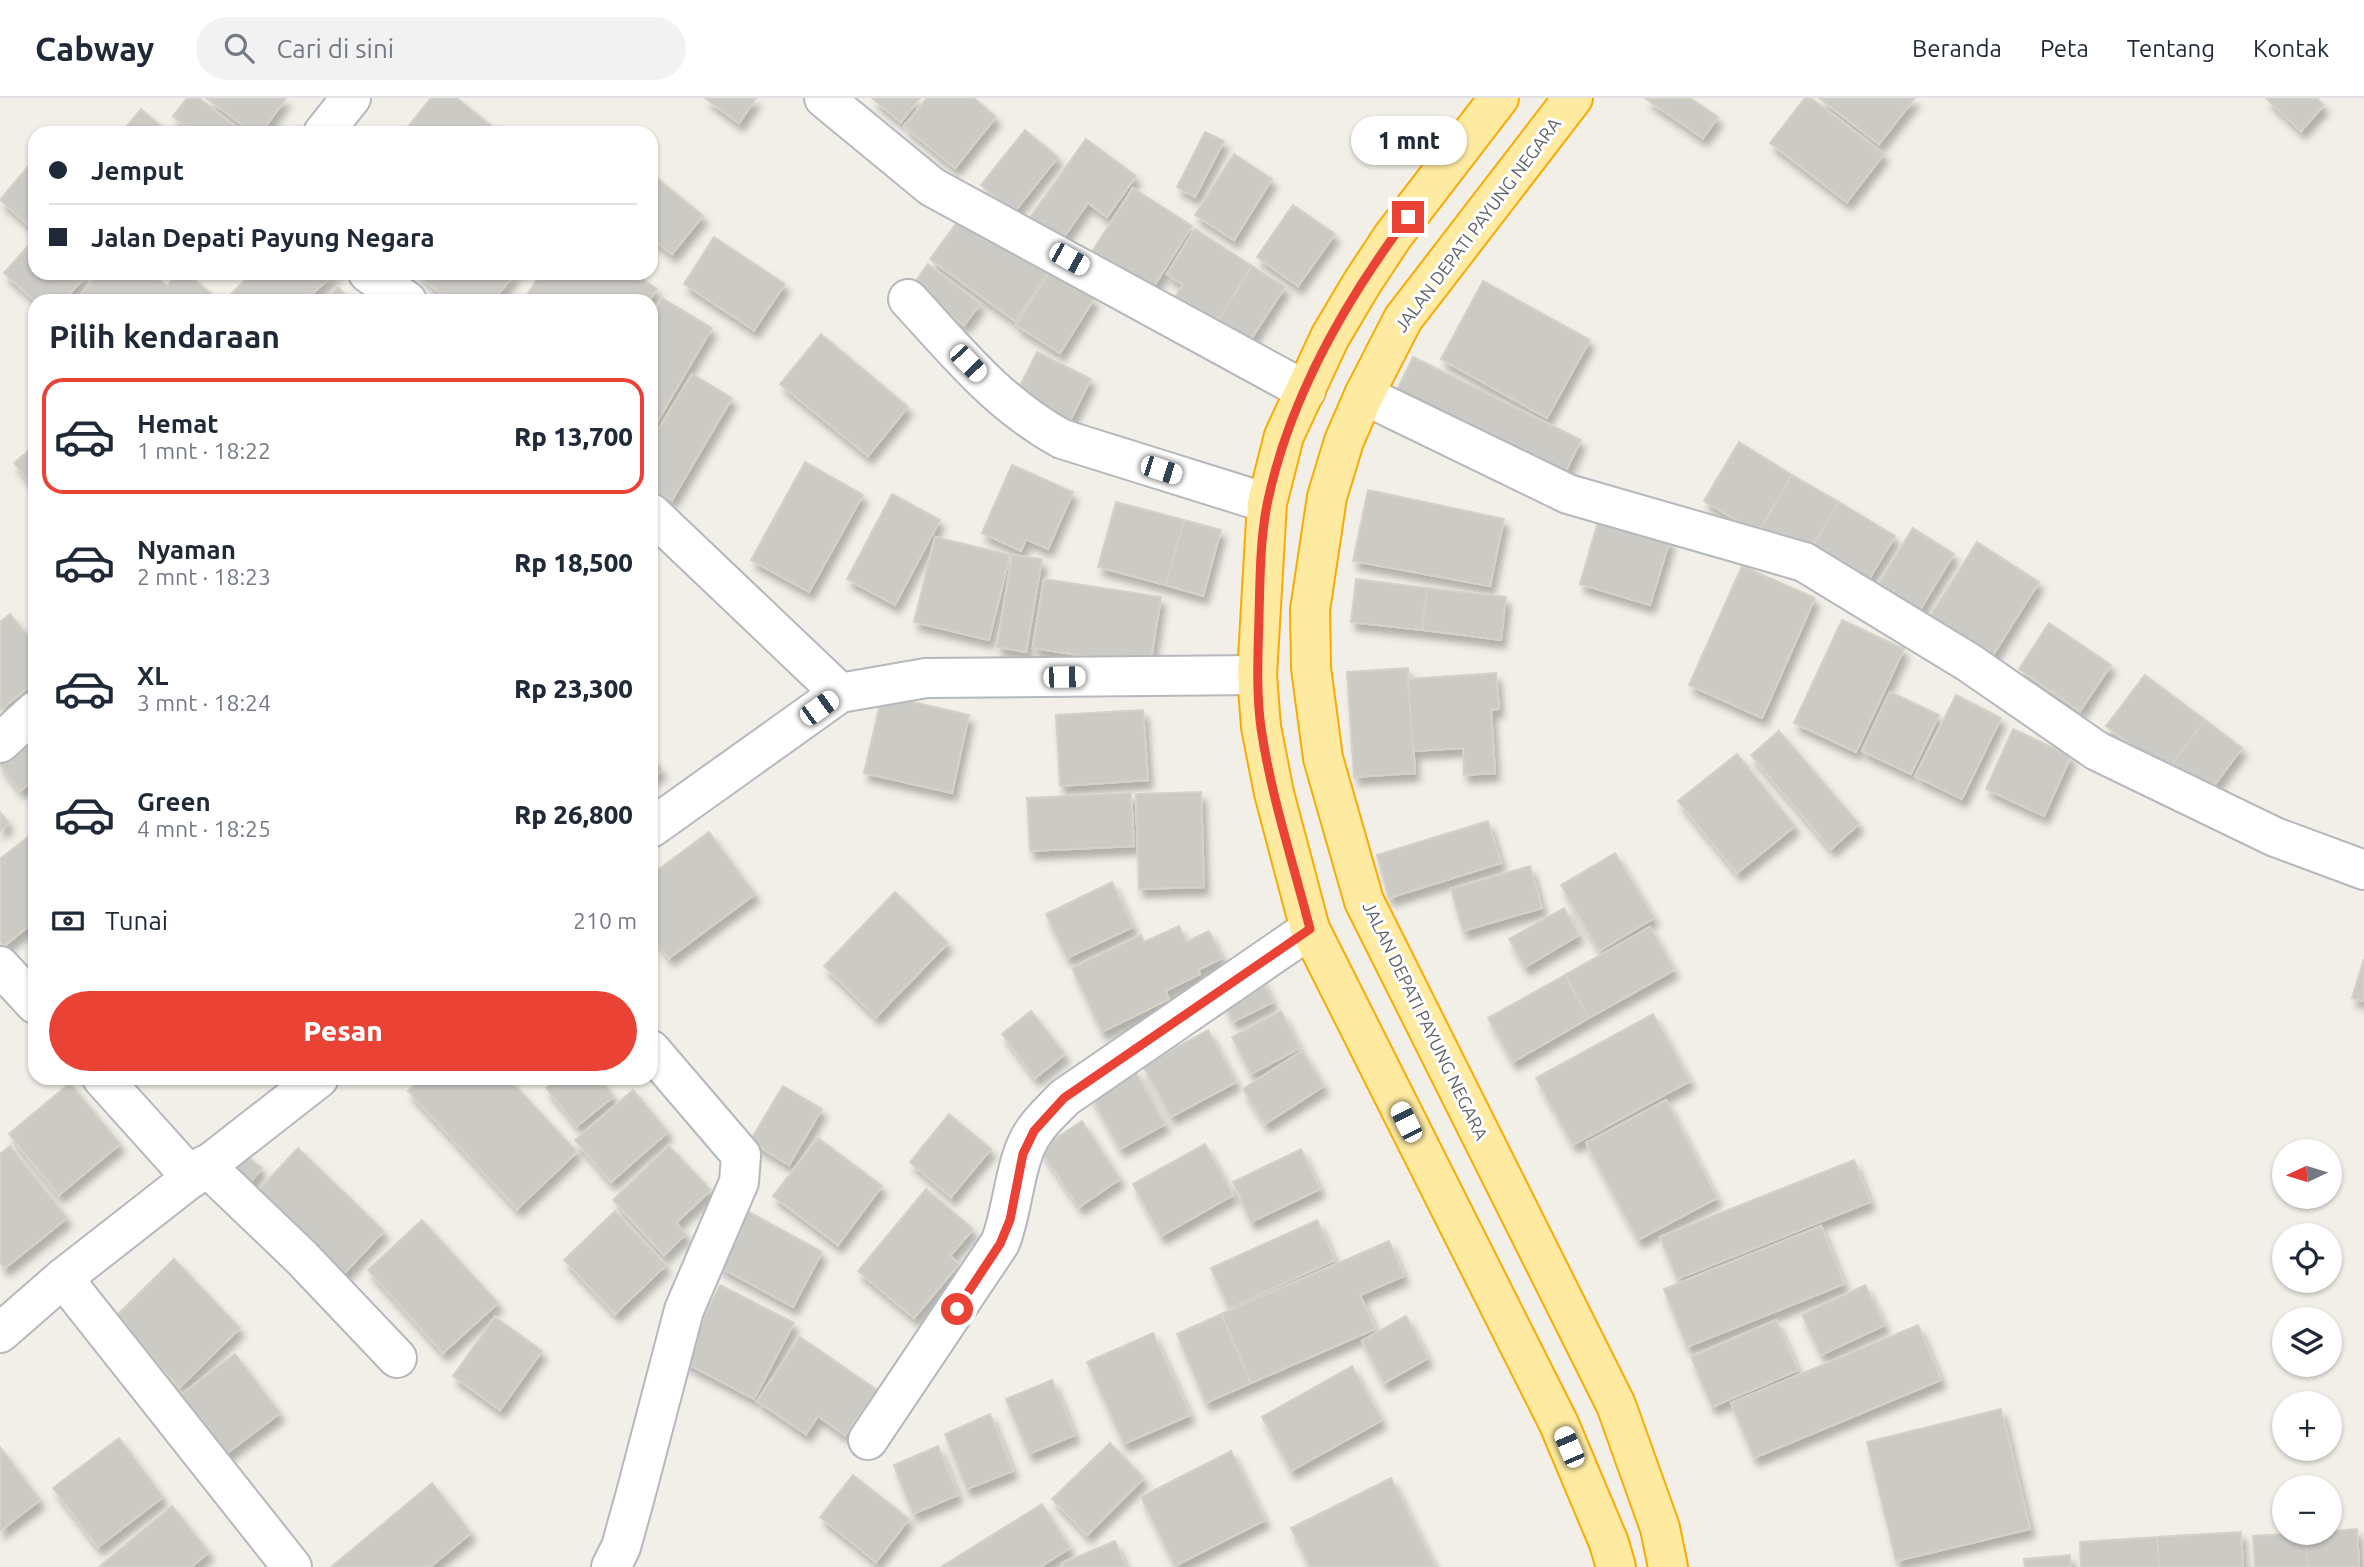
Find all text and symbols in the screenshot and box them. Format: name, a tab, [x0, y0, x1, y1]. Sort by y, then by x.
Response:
search box	[196, 17, 686, 80]
icon: search	[220, 29, 258, 67]
text: Cabway	[35, 30, 154, 67]
text: Cari di sini	[276, 34, 394, 63]
text: Beranda	[1912, 35, 2002, 62]
text: Peta	[2040, 35, 2089, 62]
text: Tentang	[2127, 35, 2215, 62]
text: Kontak	[2253, 35, 2329, 62]
street label: JALAN DEPATI PAYUNG NEGARA	[1390, 113, 1564, 335]
callout: 1 mnt	[1350, 116, 1466, 164]
text: 1 mnt	[1378, 128, 1440, 153]
text: Jemput	[91, 156, 184, 185]
route end	[1392, 201, 1424, 233]
text: Jalan Depati Payung Negara	[91, 223, 435, 252]
car	[1046, 240, 1093, 278]
text: Pilih kendaraan	[49, 318, 280, 354]
car	[946, 341, 991, 385]
icon: car	[53, 405, 116, 468]
text: Hemat	[137, 409, 219, 438]
text: Rp 13,700	[514, 422, 633, 451]
text: 1 mnt · 18:22	[137, 438, 271, 463]
car	[1138, 454, 1185, 486]
icon: car	[53, 531, 116, 594]
text: Nyaman	[137, 535, 236, 564]
text: Rp 18,500	[514, 548, 633, 577]
text: 2 mnt · 18:23	[137, 564, 271, 589]
icon: car	[53, 657, 116, 720]
text: XL	[137, 661, 168, 690]
car	[1043, 666, 1086, 688]
text: Rp 23,300	[514, 674, 633, 703]
car	[796, 687, 843, 729]
text: 3 mnt · 18:24	[137, 690, 271, 715]
icon: car	[53, 783, 116, 846]
text: Green	[137, 787, 211, 816]
text: Rp 26,800	[514, 800, 633, 829]
text: 4 mnt · 18:25	[137, 816, 271, 841]
street label: JALAN DEPATI PAYUNG NEGARA	[1359, 898, 1493, 1143]
icon: cash	[49, 902, 87, 940]
text: Tunai	[105, 906, 168, 935]
text: 210 m	[573, 908, 637, 933]
button: Pesan	[49, 991, 637, 1071]
car	[1388, 1099, 1425, 1145]
north arrow	[2272, 1139, 2342, 1209]
map controls	[2272, 1139, 2342, 1545]
button: locate	[2272, 1223, 2342, 1293]
route start	[941, 1293, 973, 1325]
button: layers	[2272, 1307, 2342, 1377]
button: +	[2272, 1391, 2342, 1461]
car	[1552, 1424, 1587, 1470]
button: −	[2272, 1475, 2342, 1545]

